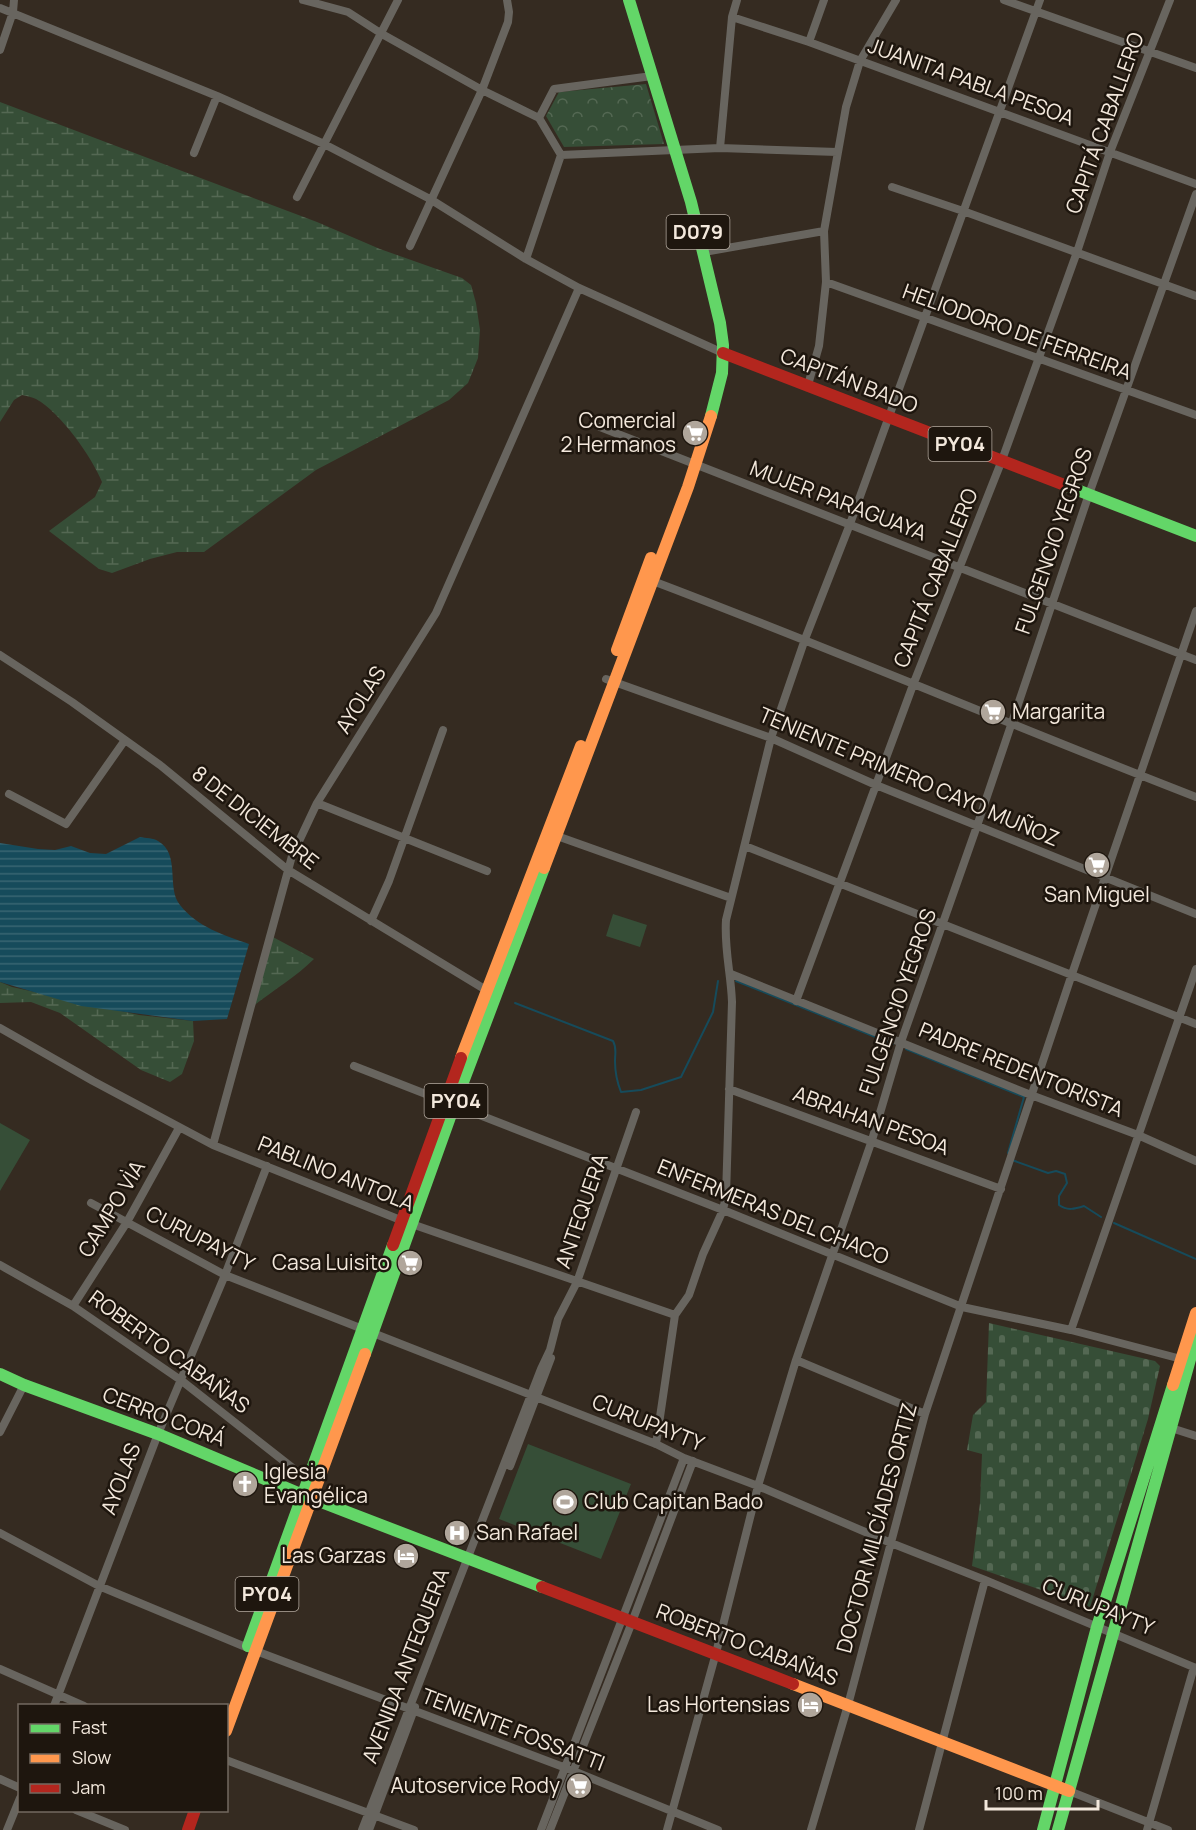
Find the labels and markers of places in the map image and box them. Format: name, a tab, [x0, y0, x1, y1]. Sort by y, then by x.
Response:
place label: Comercial 2 Hermanos	[560, 406, 676, 458]
supermarket icon: Comercial 2 Hermanos	[680, 418, 710, 448]
supermarket icon: Margarita	[978, 697, 1008, 727]
place label: Margarita	[1012, 697, 1105, 725]
supermarket icon: San Miguel	[1082, 850, 1112, 880]
place label: San Miguel	[1044, 880, 1150, 908]
place label: Casa Luisito	[272, 1248, 390, 1276]
supermarket icon: Casa Luisito	[395, 1248, 425, 1278]
place label: Iglesia Evangélica	[264, 1457, 368, 1509]
church icon: Iglesia Evangélica	[230, 1469, 260, 1499]
sports icon: Club Capitan Bado	[550, 1487, 580, 1517]
place label: Club Capitan Bado	[584, 1487, 763, 1515]
hospital icon: San Rafael	[442, 1518, 472, 1548]
place label: San Rafael	[476, 1518, 578, 1546]
place label: Las Garzas	[281, 1541, 386, 1569]
hotel icon: Las Garzas	[391, 1541, 421, 1571]
place label: Las Hortensias	[647, 1690, 790, 1718]
hotel icon: Las Hortensias	[795, 1690, 825, 1720]
place label: Autoservice Rody	[391, 1771, 560, 1799]
supermarket icon: Autoservice Rody	[564, 1771, 594, 1801]

